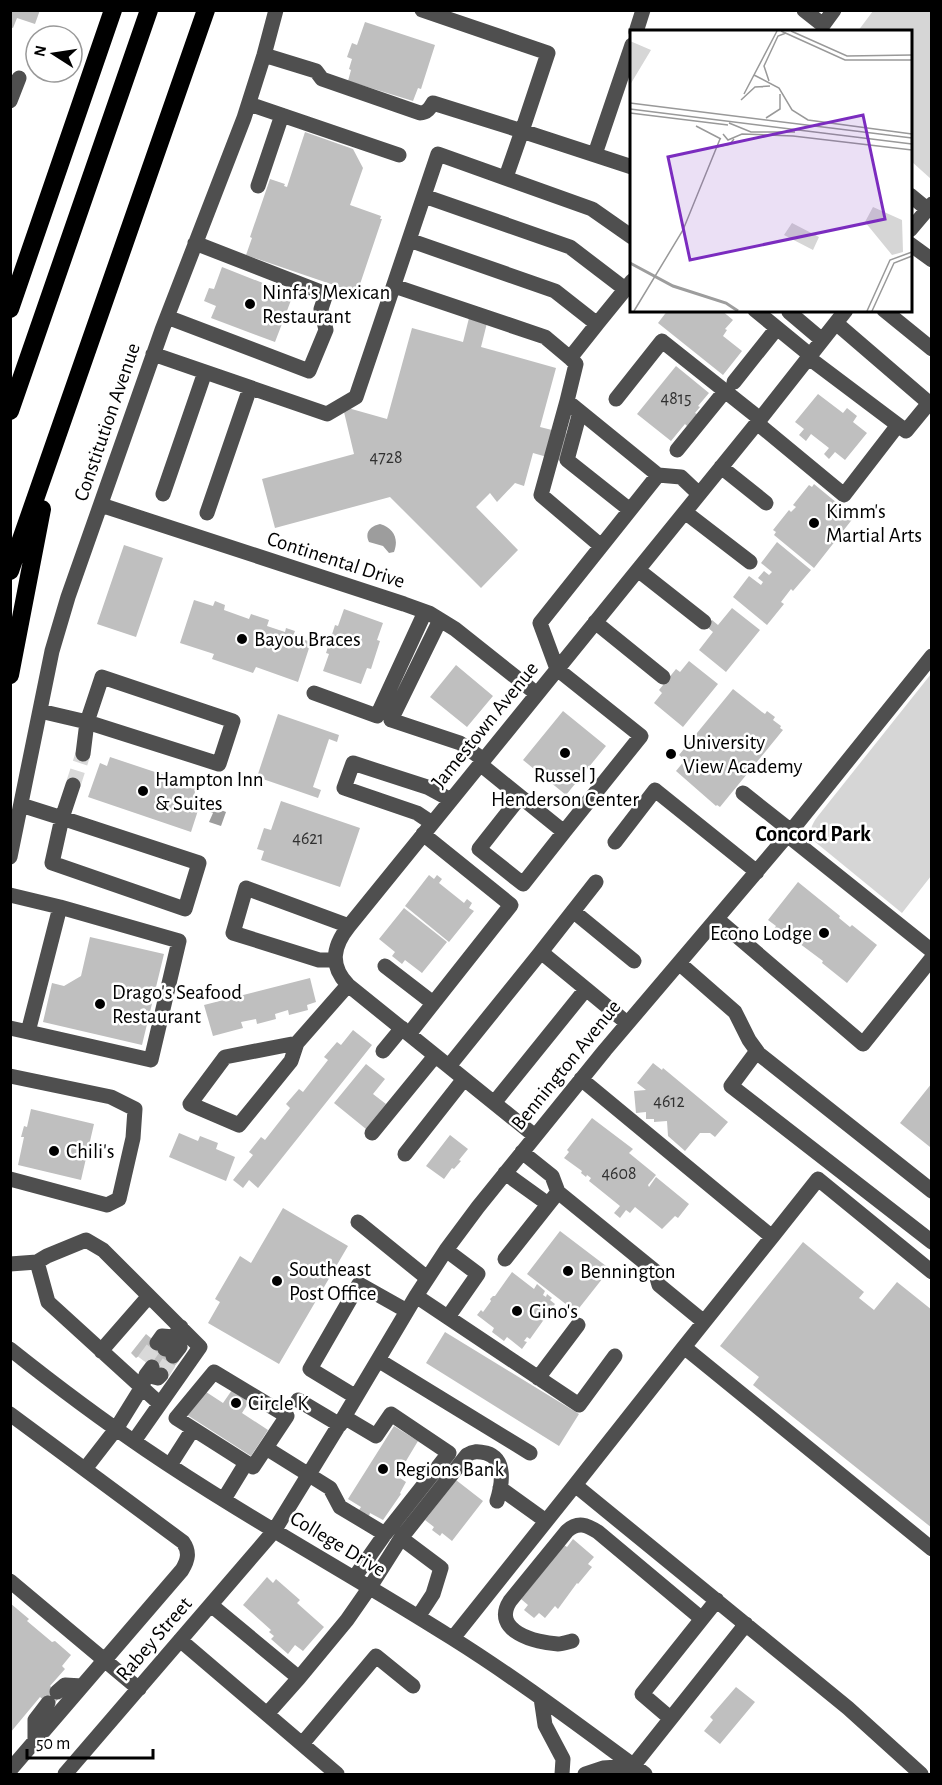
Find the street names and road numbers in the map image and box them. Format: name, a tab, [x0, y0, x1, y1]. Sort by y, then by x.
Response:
street label: Constitution Avenue	[70, 340, 144, 504]
street label: Continental Drive	[265, 528, 407, 592]
street label: Jamestown Avenue	[428, 658, 542, 792]
street label: Bennington Avenue	[507, 996, 625, 1134]
street label: College Drive	[286, 1507, 390, 1581]
street label: Rabey Street	[112, 1593, 196, 1685]

